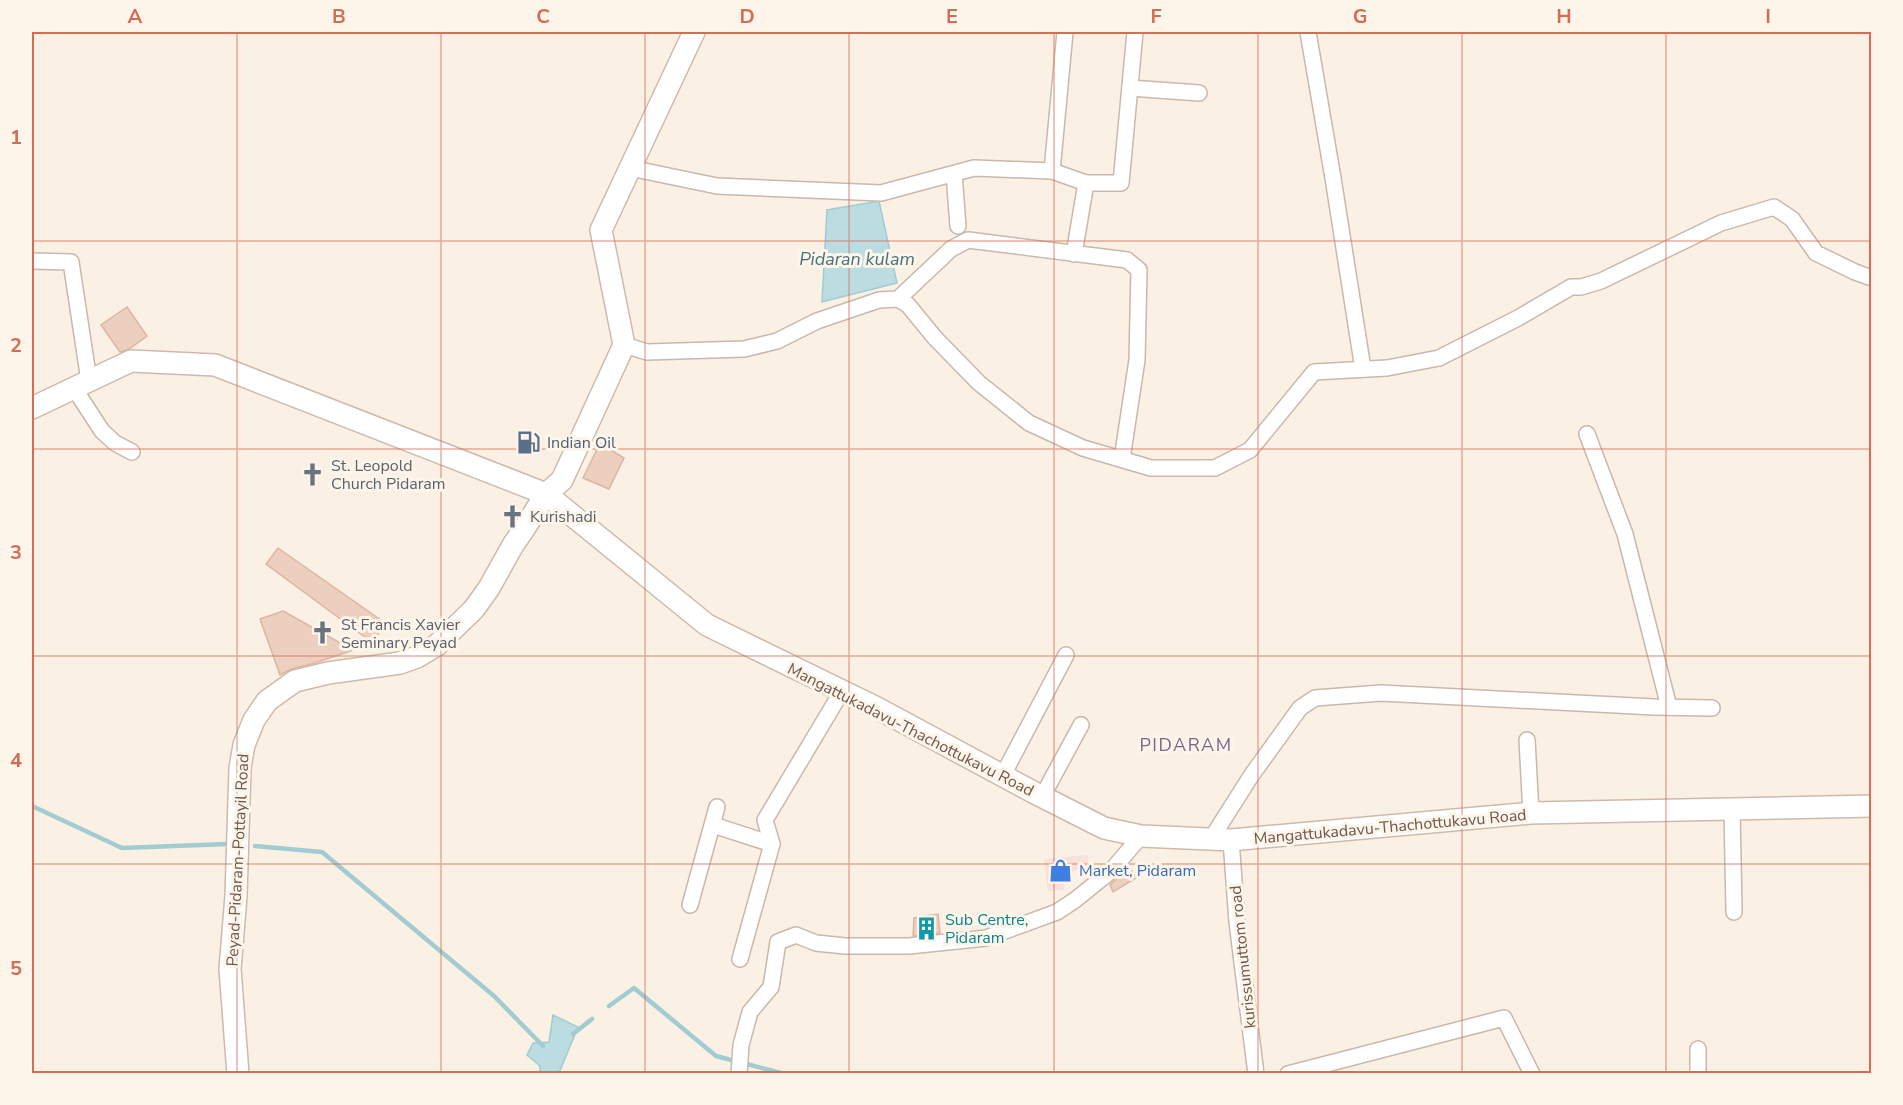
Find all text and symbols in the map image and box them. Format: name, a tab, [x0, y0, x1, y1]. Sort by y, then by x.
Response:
text: A	[128, 3, 143, 30]
text: B	[332, 3, 346, 30]
text: C	[536, 3, 550, 30]
text: D	[739, 3, 755, 30]
text: E	[946, 3, 958, 30]
text: F	[1150, 3, 1162, 30]
text: G	[1353, 3, 1367, 30]
text: H	[1556, 3, 1572, 30]
text: I	[1765, 3, 1771, 30]
text: 1	[10, 124, 22, 151]
water label: Pidaran kulam	[799, 247, 915, 271]
text: 2	[10, 332, 22, 359]
fuel station icon: Indian Oil	[516, 429, 542, 455]
place label: Indian Oil	[547, 432, 616, 454]
place label: St. Leopold Church Pidaram	[331, 455, 446, 495]
church icon: St. Leopold Church Pidaram	[300, 461, 326, 487]
church icon: Kurishadi	[499, 503, 525, 529]
place label: Kurishadi	[530, 506, 597, 528]
text: 3	[10, 539, 22, 566]
place label: St Francis Xavier Seminary Peyad	[341, 614, 461, 654]
church icon: St Francis Xavier Seminary Peyad	[310, 620, 336, 646]
street label: Mangattukadavu-Thachottukavu Road	[784, 658, 1038, 802]
district label: PIDARAM	[1139, 733, 1233, 757]
text: 4	[10, 747, 22, 774]
street label: Peyad-Pidaram-Pottayil Road	[221, 753, 255, 967]
street label: Mangattukadavu-Thachottukavu Road	[1253, 804, 1527, 850]
shop icon: Market, Pidaram	[1048, 857, 1074, 883]
place label: Market, Pidaram	[1079, 860, 1196, 882]
street label: kurissumuttom road	[1225, 884, 1261, 1029]
place label: Sub Centre, Pidaram	[945, 909, 1028, 949]
building icon: Sub Centre, Pidaram	[914, 915, 940, 941]
text: 5	[10, 955, 22, 982]

